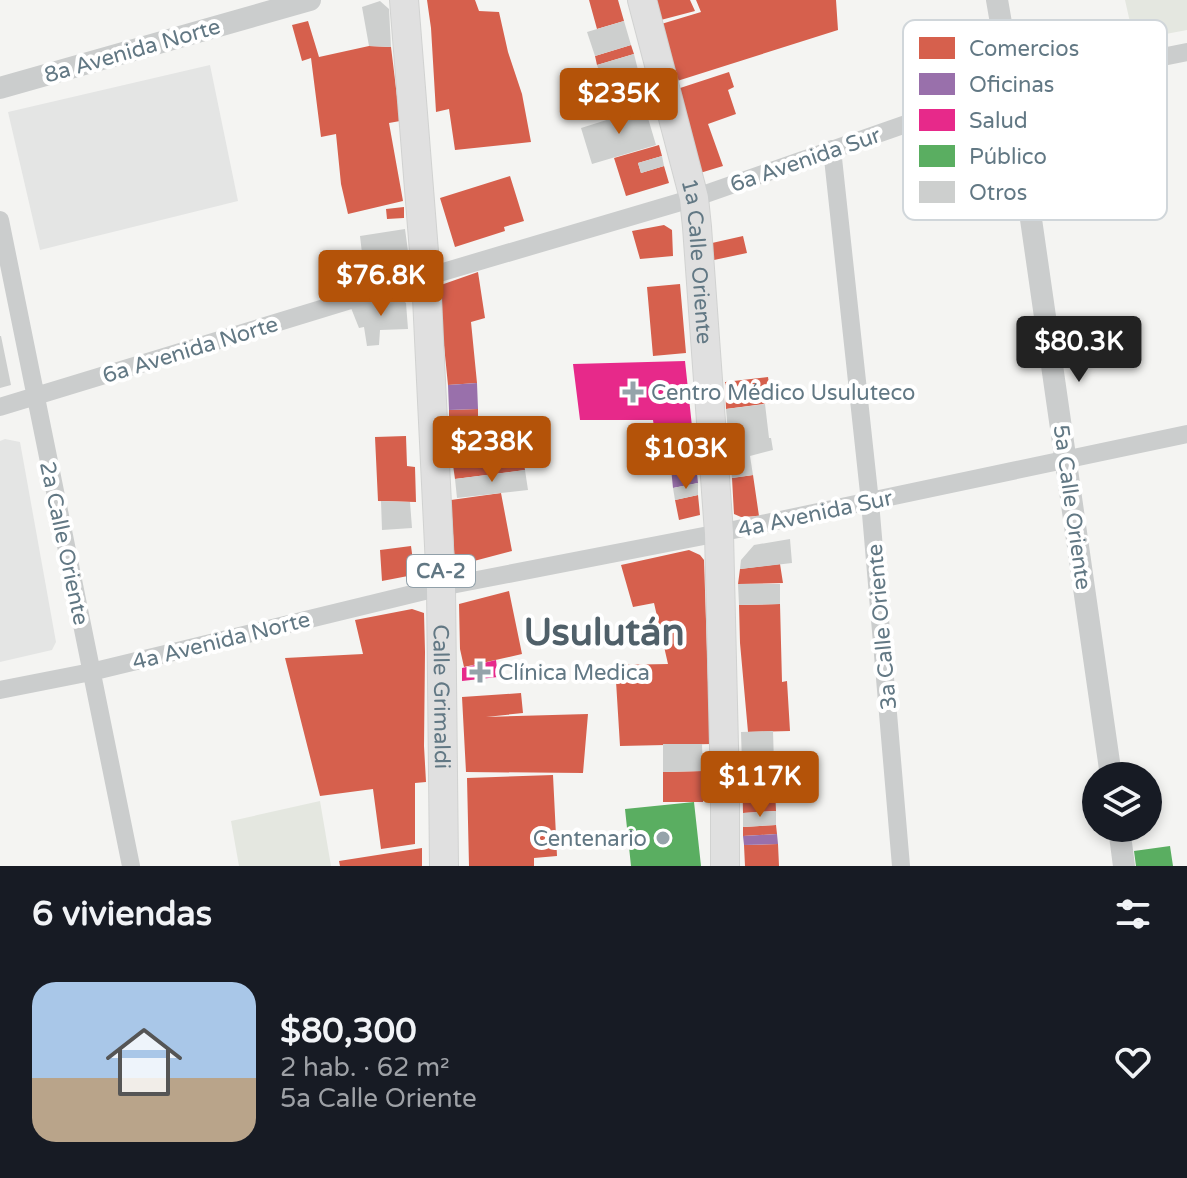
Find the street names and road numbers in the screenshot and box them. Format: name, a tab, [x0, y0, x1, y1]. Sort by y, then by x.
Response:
street label: 8a Avenida Norte	[41, 13, 223, 89]
street label: 6a Avenida Sur	[727, 122, 885, 198]
street label: 1a Calle Oriente	[675, 176, 717, 345]
street label: 6a Avenida Norte	[99, 311, 281, 389]
street label: 5a Calle Oriente	[1048, 423, 1096, 591]
street label: 2a Calle Oriente	[34, 459, 94, 627]
street label: 4a Avenida Sur	[735, 485, 895, 543]
street label: 3a Calle Oriente	[862, 543, 902, 711]
road number: CA-2	[407, 555, 475, 587]
street label: 4a Avenida Norte	[130, 606, 313, 676]
street label: Calle Grimaldi	[427, 624, 455, 769]

